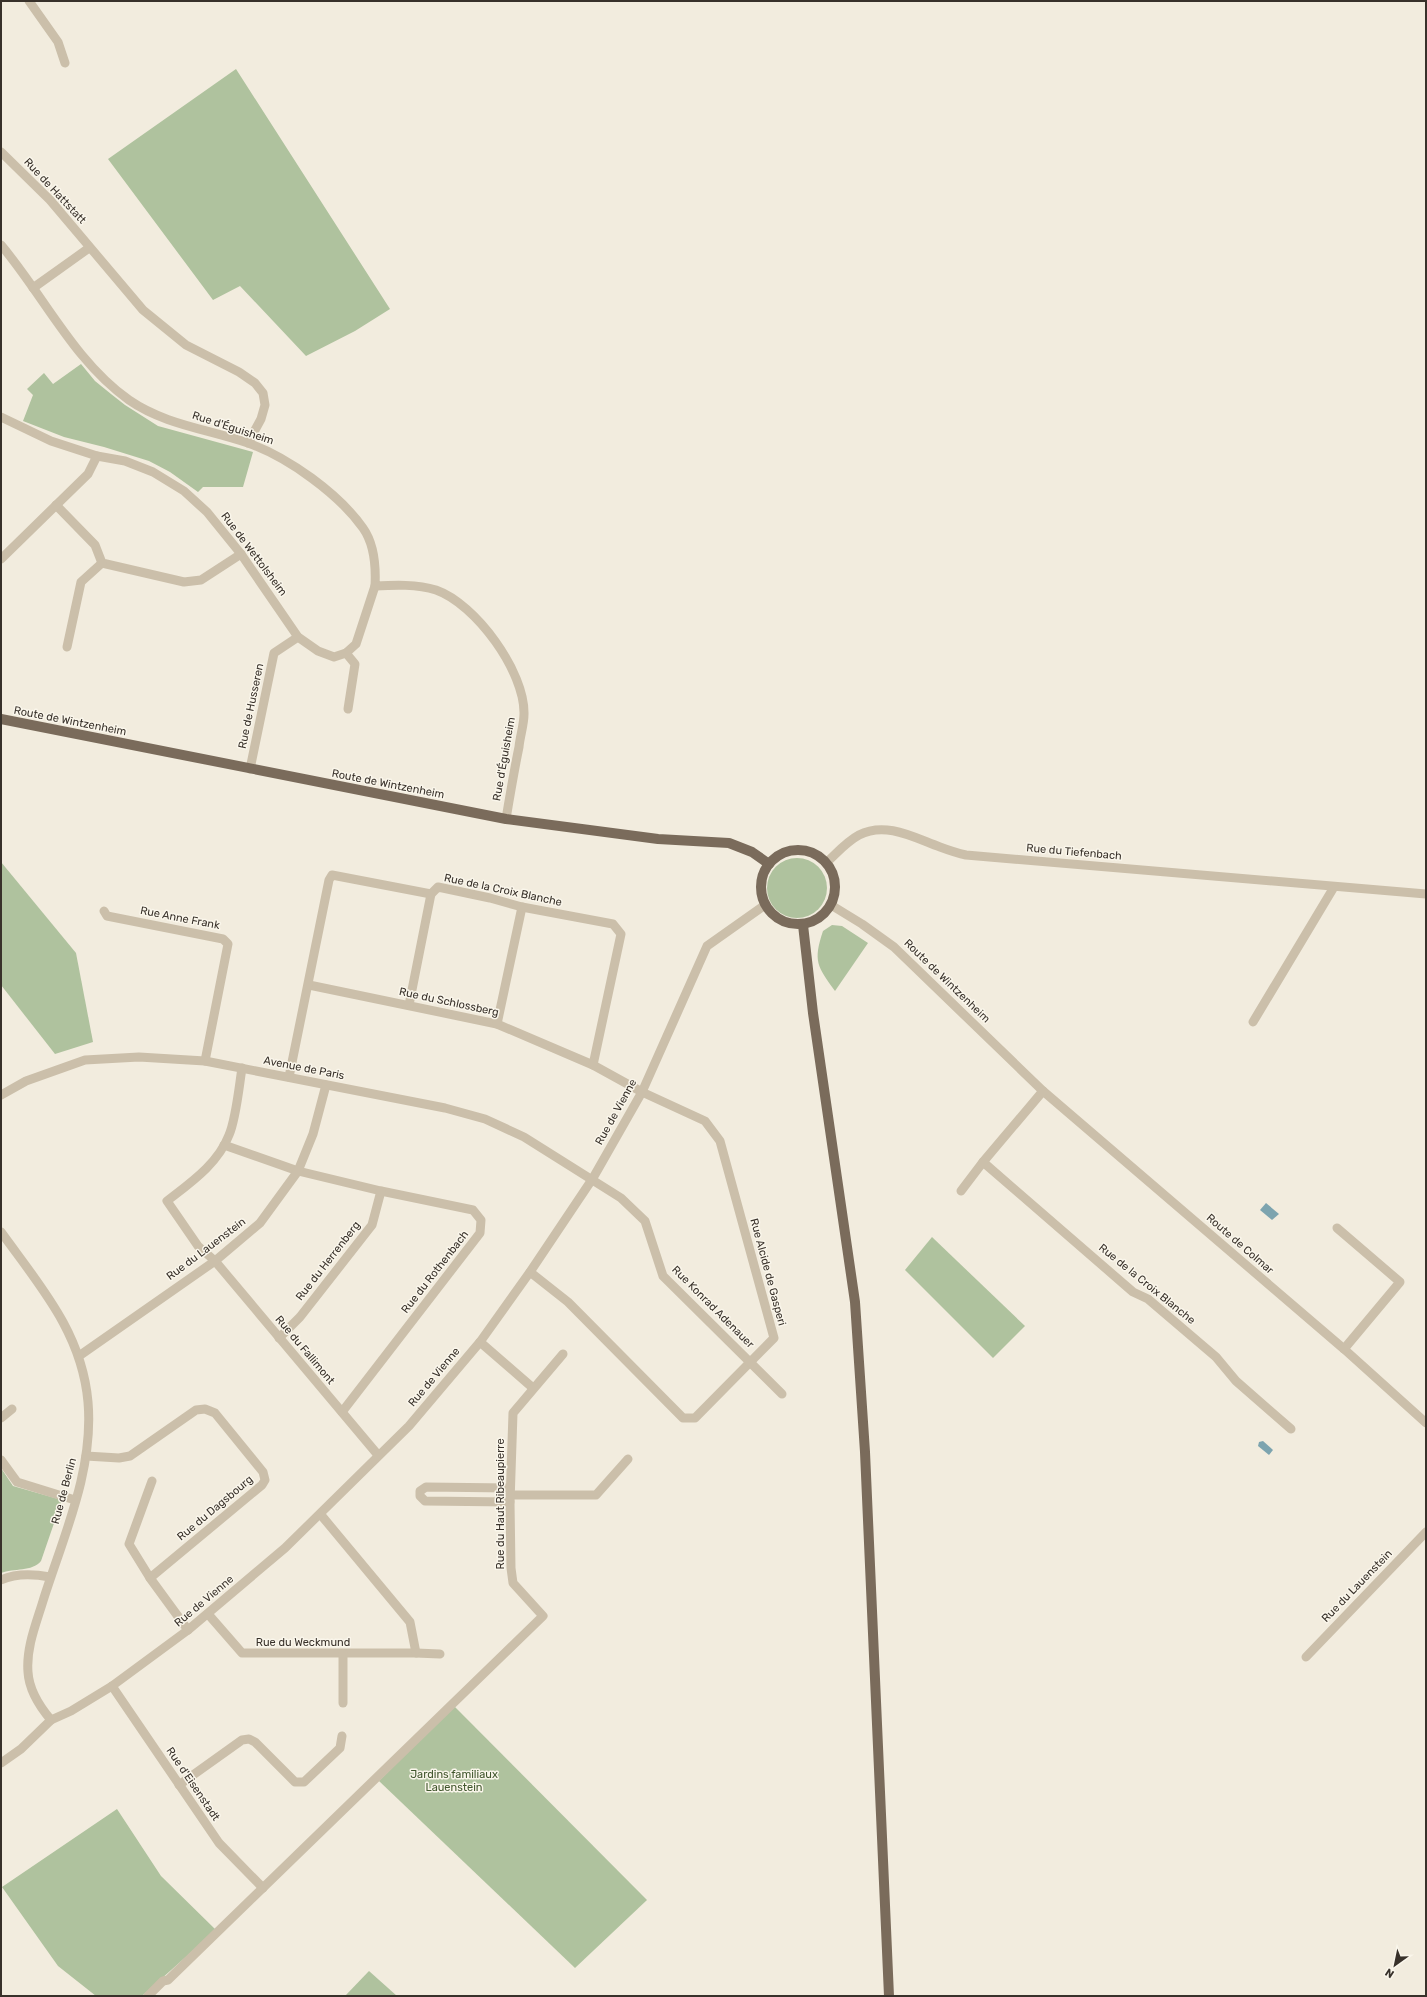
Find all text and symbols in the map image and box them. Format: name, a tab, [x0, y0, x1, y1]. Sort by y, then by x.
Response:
street label: Rue de Hattstatt	[21, 155, 89, 227]
street label: Rue d'Éguisheim	[191, 409, 276, 447]
street label: Rue de Wettolsheim	[218, 510, 290, 598]
street label: Rue de Husseren	[236, 662, 266, 750]
street label: Route de Wintzenheim	[13, 704, 128, 738]
street label: Rue d'Éguisheim	[490, 716, 518, 802]
street label: Route de Wintzenheim	[331, 767, 446, 801]
street label: Rue du Tiefenbach	[1026, 841, 1122, 863]
street label: Rue de la Croix Blanche	[443, 871, 563, 909]
street label: Rue Anne Frank	[139, 904, 221, 932]
street label: Route de Wintzenheim	[901, 937, 993, 1026]
street label: Rue du Schlossberg	[398, 985, 500, 1019]
street label: Avenue de Paris	[262, 1054, 346, 1082]
street label: Rue de Vienne	[593, 1077, 639, 1147]
street label: Route de Colmar	[1204, 1211, 1277, 1277]
street label: Rue du Lauenstein	[164, 1215, 248, 1283]
street label: Rue Alcide de Gasperi	[747, 1217, 789, 1327]
street label: Rue du Herrenberg	[293, 1219, 363, 1303]
street label: Rue du Rothenbach	[399, 1228, 471, 1316]
street label: Rue de la Croix Blanche	[1096, 1241, 1198, 1327]
street label: Rue Konrad Adenauer	[669, 1263, 757, 1351]
street label: Rue du Fallimont	[272, 1313, 338, 1388]
street label: Rue de Vienne	[405, 1345, 463, 1409]
street label: Rue du Haut Ribeaupierre	[494, 1438, 507, 1570]
street label: Rue de Berlin	[49, 1457, 79, 1525]
street label: Rue du Dagsbourg	[175, 1473, 255, 1543]
street label: Rue du Lauenstein	[1319, 1547, 1395, 1625]
street label: Rue de Vienne	[172, 1572, 236, 1630]
street label: Rue du Weckmund	[256, 1636, 350, 1649]
street label: Rue d'Eisenstadt	[164, 1745, 223, 1824]
park label: Jardins familiaux Lauenstein	[410, 1768, 498, 1794]
north arrow	[1375, 1945, 1415, 1985]
text: N	[1383, 1965, 1397, 1981]

